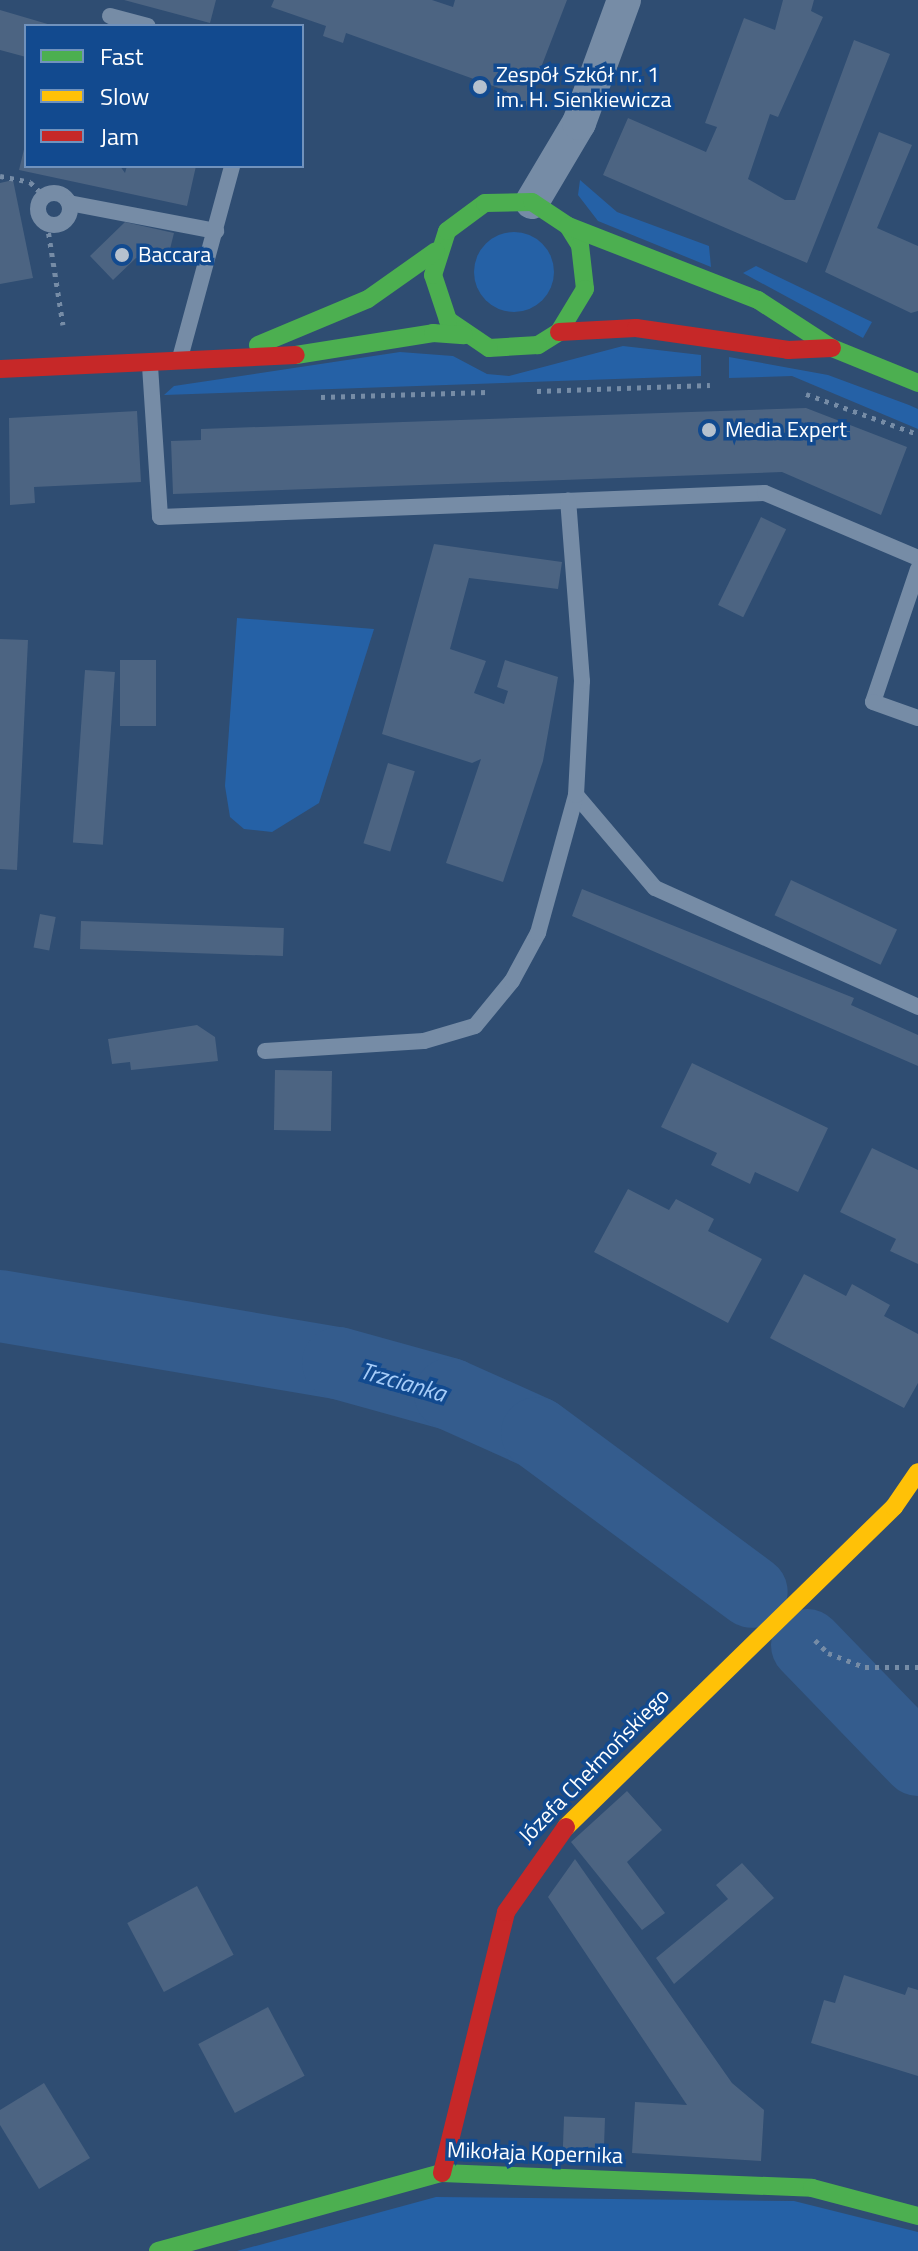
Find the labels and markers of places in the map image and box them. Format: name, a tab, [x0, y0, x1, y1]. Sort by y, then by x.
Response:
place label: Zespół Szkół nr. 1 im. H. Sienkiewicza	[496, 61, 671, 112]
marker: Zespół Szkół nr. 1 im. H. Sienkiewicza	[471, 78, 489, 96]
place label: Baccara	[138, 242, 211, 268]
marker: Baccara	[113, 246, 131, 264]
place label: Media Expert	[725, 417, 847, 443]
marker: Media Expert	[700, 421, 718, 439]

